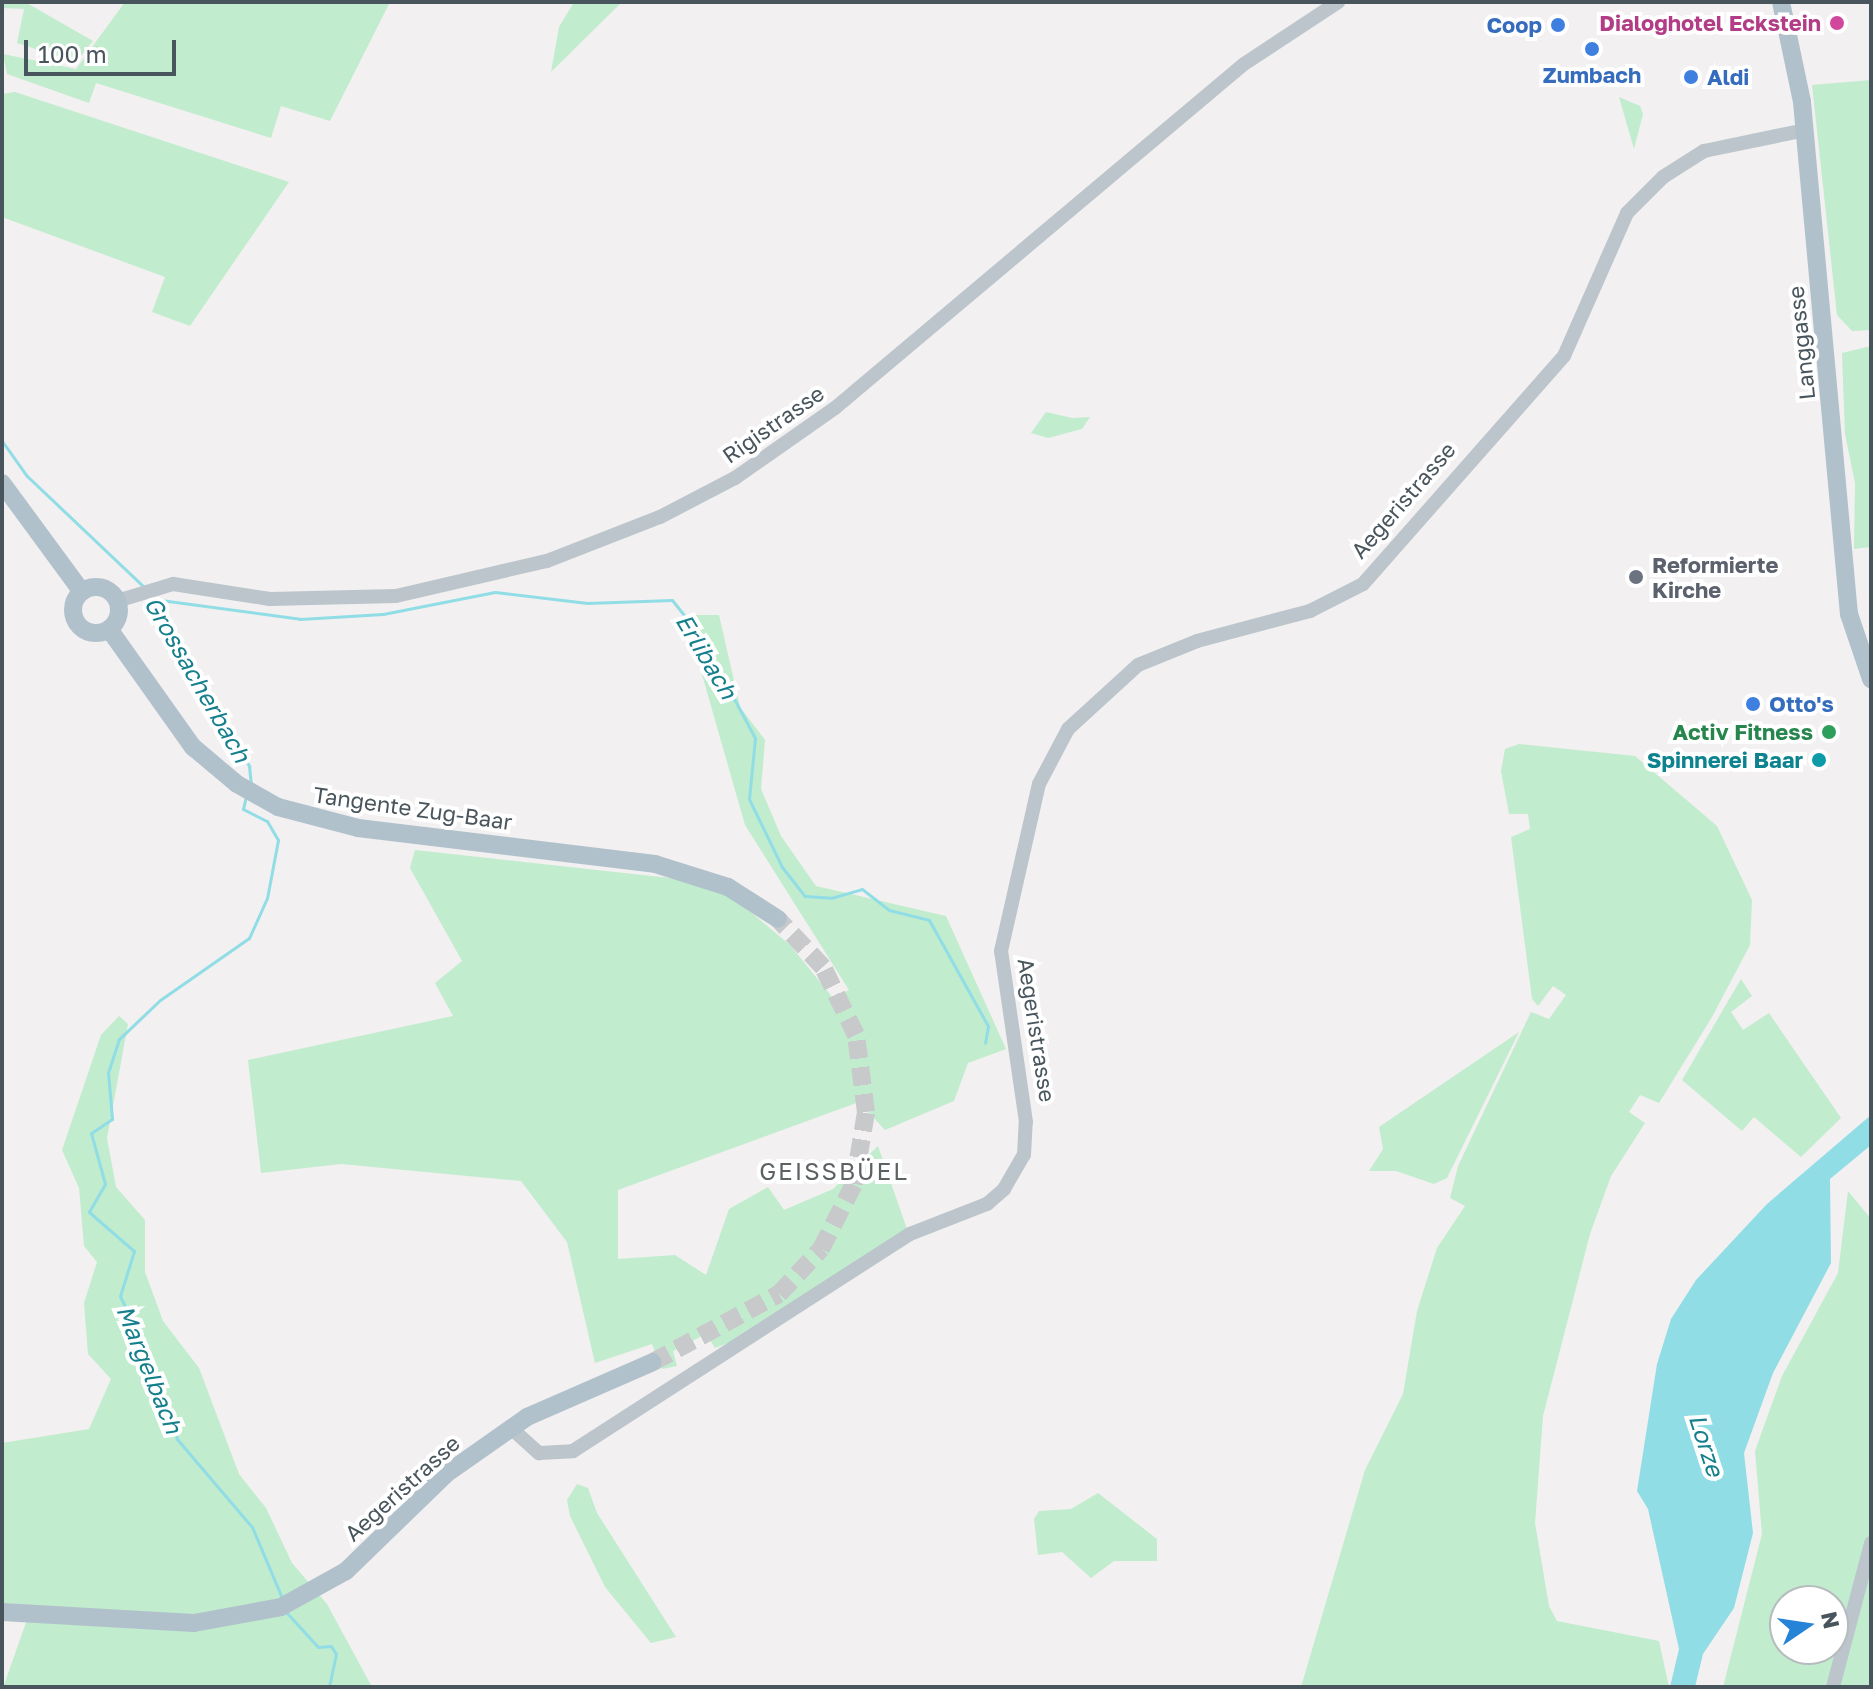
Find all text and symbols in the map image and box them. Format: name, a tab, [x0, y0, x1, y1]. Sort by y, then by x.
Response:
place label: Dialoghotel Eckstein	[1599, 10, 1821, 36]
place label: Coop	[1486, 12, 1542, 38]
marker: Dialoghotel Eckstein	[1828, 14, 1846, 32]
marker: Coop	[1549, 16, 1567, 34]
scale bar	[28, 24, 180, 74]
text: 100 m	[38, 39, 107, 68]
marker: Zumbach	[1583, 40, 1601, 58]
place label: Zumbach	[1543, 62, 1641, 88]
place label: Aldi	[1707, 64, 1749, 90]
marker: Aldi	[1682, 68, 1700, 86]
street label: Langgasse	[1782, 285, 1820, 401]
street label: Rigistrasse	[717, 379, 829, 469]
street label: Aegeristrasse	[1345, 436, 1461, 564]
place label: Reformierte Kirche	[1652, 551, 1779, 602]
marker: Reformierte Kirche	[1627, 568, 1645, 586]
water label: Grossacherbach	[139, 591, 257, 767]
water label: Erlibach	[670, 608, 744, 704]
place label: Otto's	[1769, 691, 1834, 717]
marker: Otto's	[1744, 695, 1762, 713]
place label: Activ Fitness	[1673, 719, 1813, 745]
marker: Activ Fitness	[1820, 723, 1838, 741]
place label: Spinnerei Baar	[1647, 747, 1803, 773]
marker: Spinnerei Baar	[1810, 751, 1828, 769]
street label: Tangente Zug-Baar	[312, 781, 514, 835]
street label: Aegeristrasse	[1013, 956, 1061, 1104]
district label: GEISSBÜEL	[759, 1157, 909, 1185]
water label: Margelbach	[111, 1301, 189, 1437]
water label: Lorze	[1683, 1410, 1731, 1480]
street label: Aegeristrasse	[339, 1430, 465, 1546]
north arrow	[1769, 1585, 1849, 1665]
text: N	[1816, 1609, 1846, 1631]

